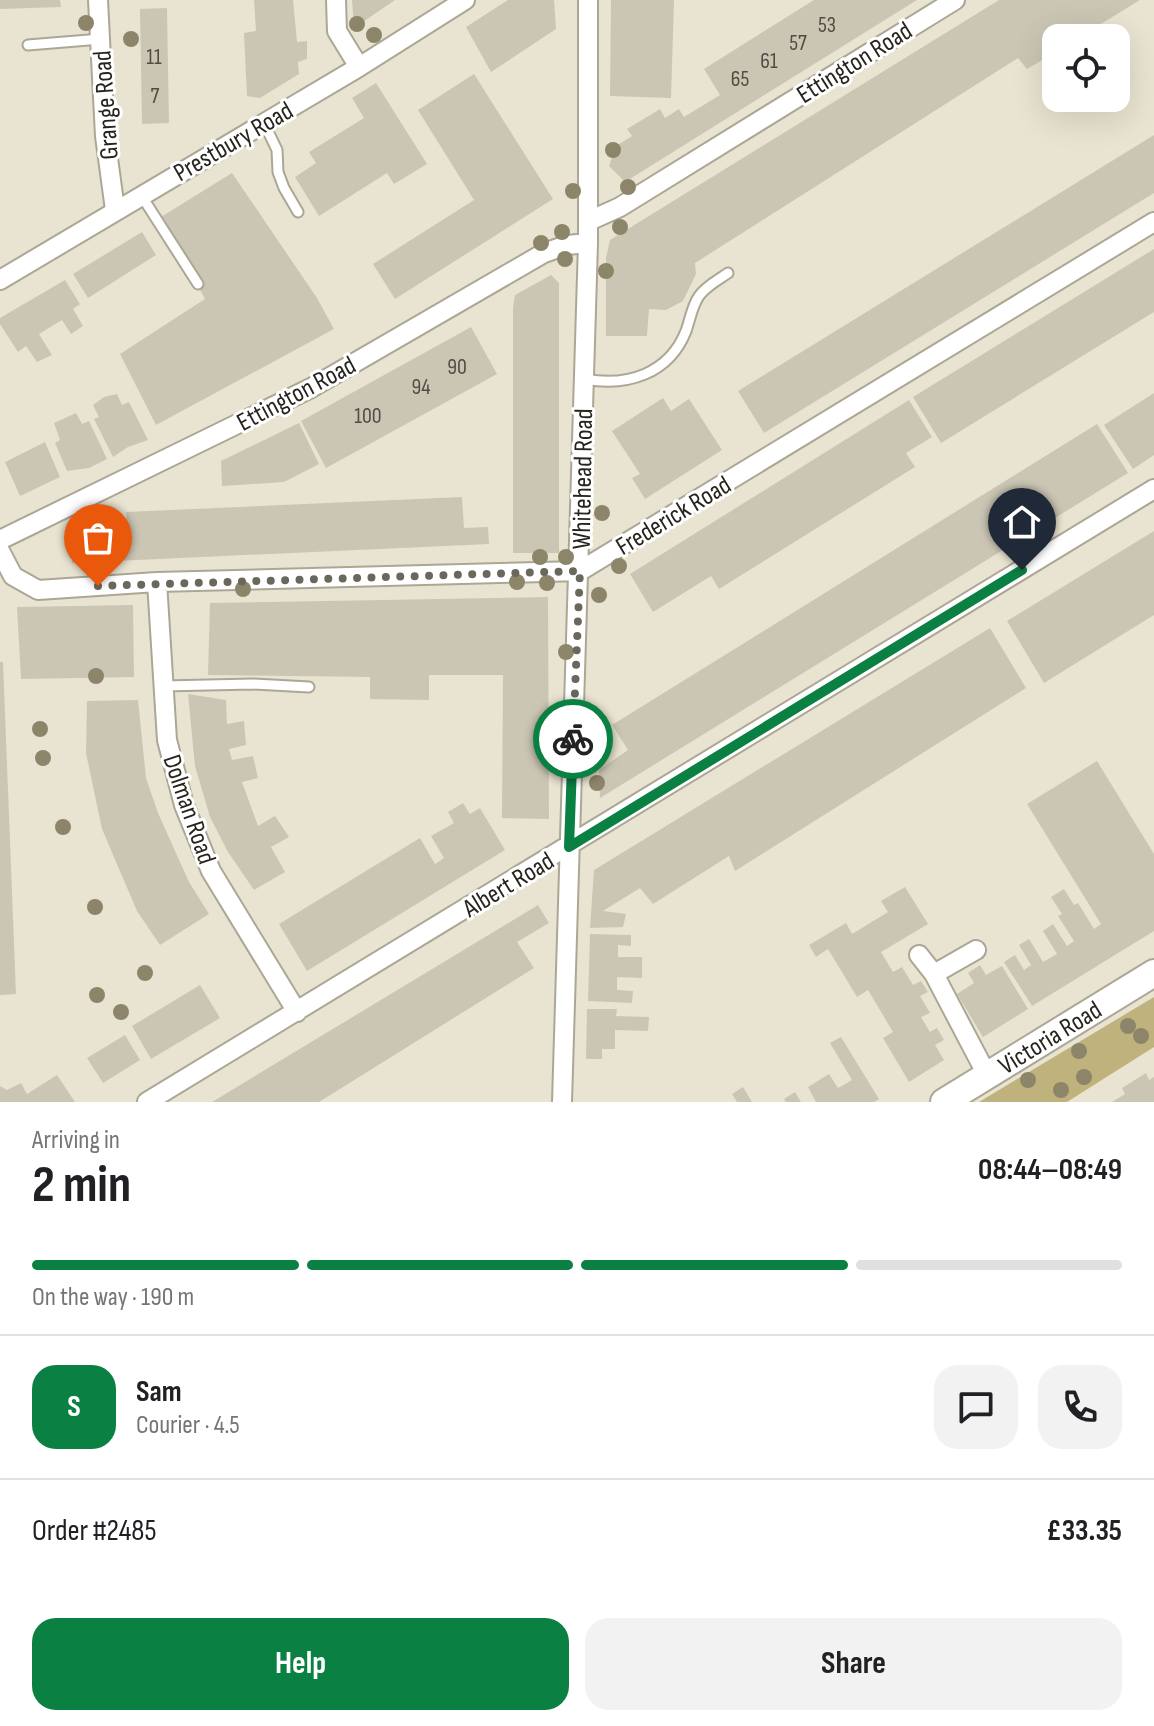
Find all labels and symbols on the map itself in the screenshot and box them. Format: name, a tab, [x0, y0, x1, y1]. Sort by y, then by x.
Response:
house number: 53	[818, 12, 836, 39]
street label: Ettington Road	[791, 16, 918, 111]
house number: 57	[789, 30, 807, 57]
house number: 11	[146, 44, 162, 71]
house number: 61	[760, 48, 778, 75]
street label: Grange Road	[87, 49, 126, 161]
house number: 65	[731, 66, 749, 93]
house number: 7	[151, 83, 160, 110]
street label: Prestbury Road	[169, 96, 299, 189]
street label: Ettington Road	[232, 350, 361, 439]
house number: 90	[447, 354, 467, 381]
house number: 94	[412, 374, 430, 401]
house number: 100	[354, 403, 382, 430]
street label: Whitehead Road	[567, 408, 600, 550]
street label: Frederick Road	[611, 470, 737, 563]
pin	[988, 488, 1056, 570]
pin	[64, 504, 132, 586]
courier	[533, 699, 613, 779]
street label: Dolman Road	[155, 751, 222, 868]
street label: Albert Road	[457, 846, 560, 925]
street label: Victoria Road	[993, 995, 1108, 1082]

